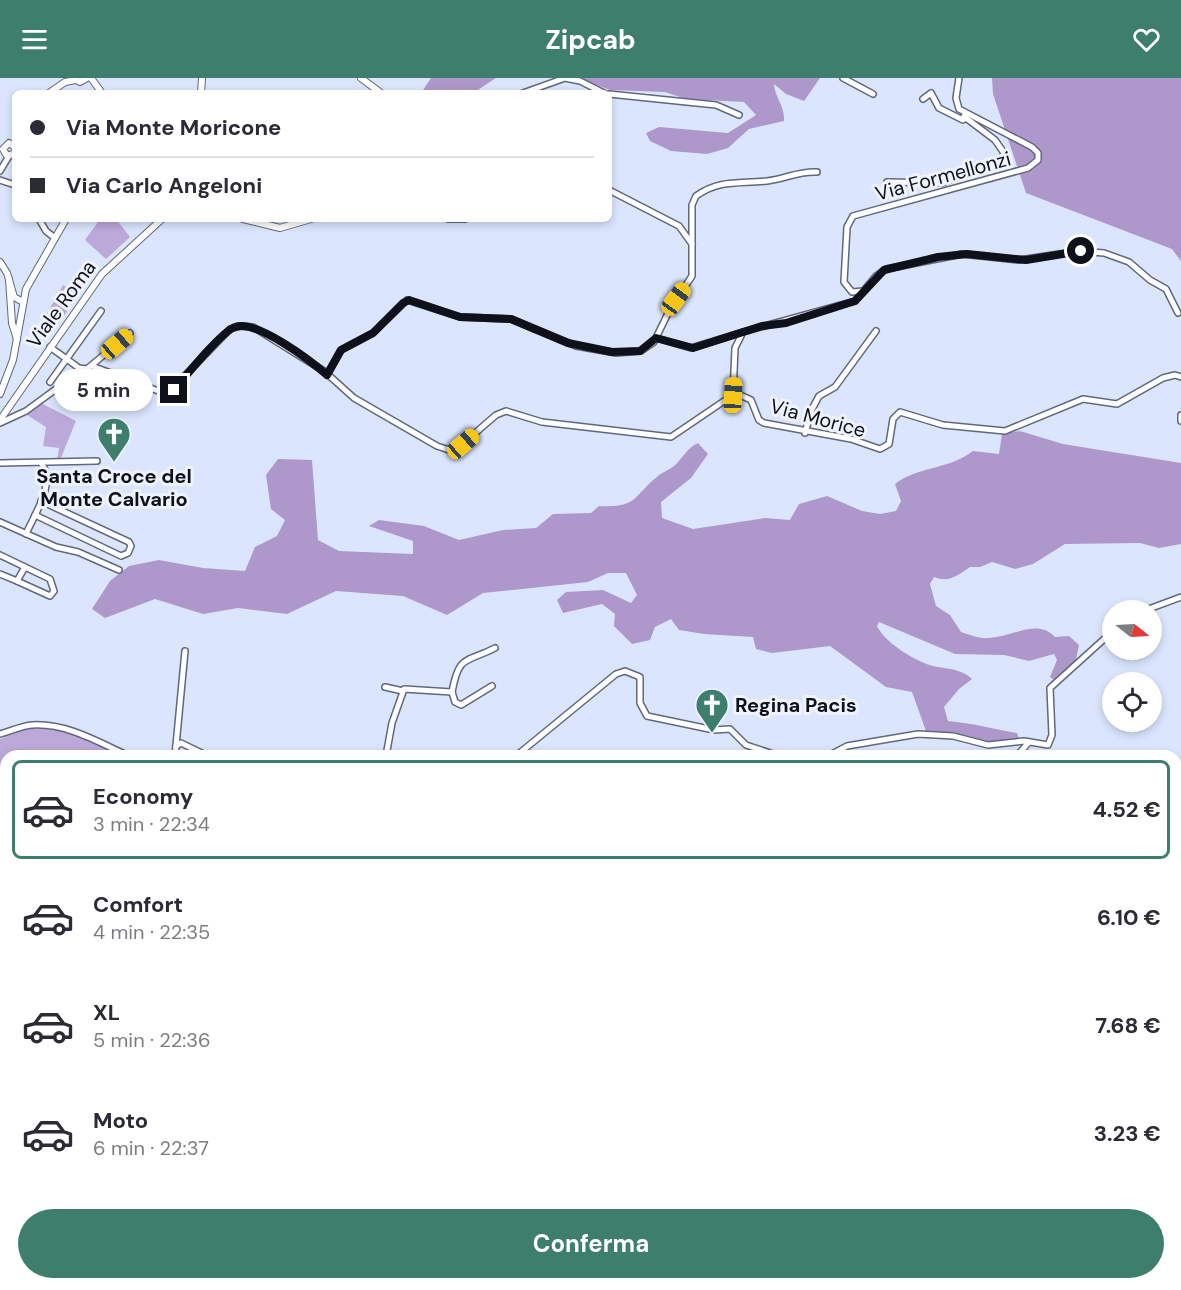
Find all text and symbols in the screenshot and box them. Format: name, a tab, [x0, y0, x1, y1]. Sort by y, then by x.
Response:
text: Zipcab	[545, 22, 636, 57]
icon: menu	[18, 23, 51, 56]
icon: heart	[1130, 23, 1163, 56]
text: Via Monte Moricone	[66, 113, 281, 142]
street label: Via Formellonzi	[872, 145, 1014, 207]
text: Via Carlo Angeloni	[66, 171, 262, 200]
route start	[1067, 237, 1094, 264]
street label: Viale Roma	[20, 255, 102, 353]
car	[658, 279, 694, 319]
car	[98, 325, 136, 363]
callout: 5 min	[54, 369, 153, 411]
route end	[160, 376, 187, 403]
text: 5 min	[77, 377, 130, 403]
car	[723, 377, 743, 413]
street label: Via Morice	[767, 393, 869, 443]
church icon: Santa Croce del Monte Calvario	[96, 416, 132, 463]
car	[444, 425, 482, 463]
place label: Santa Croce del Monte Calvario	[36, 463, 192, 512]
north arrow	[1102, 600, 1162, 660]
map controls	[1102, 600, 1162, 732]
button: locate	[1102, 672, 1162, 732]
church icon: Regina Pacis	[694, 687, 730, 734]
place label: Regina Pacis	[735, 692, 857, 718]
text: Economy	[93, 782, 193, 811]
icon: car	[21, 783, 75, 837]
text: 4.52 €	[1092, 795, 1161, 824]
text: 3 min · 22:34	[93, 811, 210, 837]
text: Comfort	[93, 890, 183, 919]
icon: car	[21, 891, 75, 945]
text: 6.10 €	[1097, 903, 1161, 932]
text: 4 min · 22:35	[93, 919, 210, 945]
text: XL	[93, 998, 120, 1027]
icon: car	[21, 999, 75, 1053]
text: 7.68 €	[1095, 1011, 1161, 1040]
text: 5 min · 22:36	[93, 1027, 211, 1053]
text: Moto	[93, 1106, 148, 1135]
icon: car	[21, 1107, 75, 1161]
text: 3.23 €	[1094, 1119, 1161, 1148]
text: 6 min · 22:37	[93, 1135, 209, 1161]
button: Conferma	[18, 1209, 1164, 1278]

